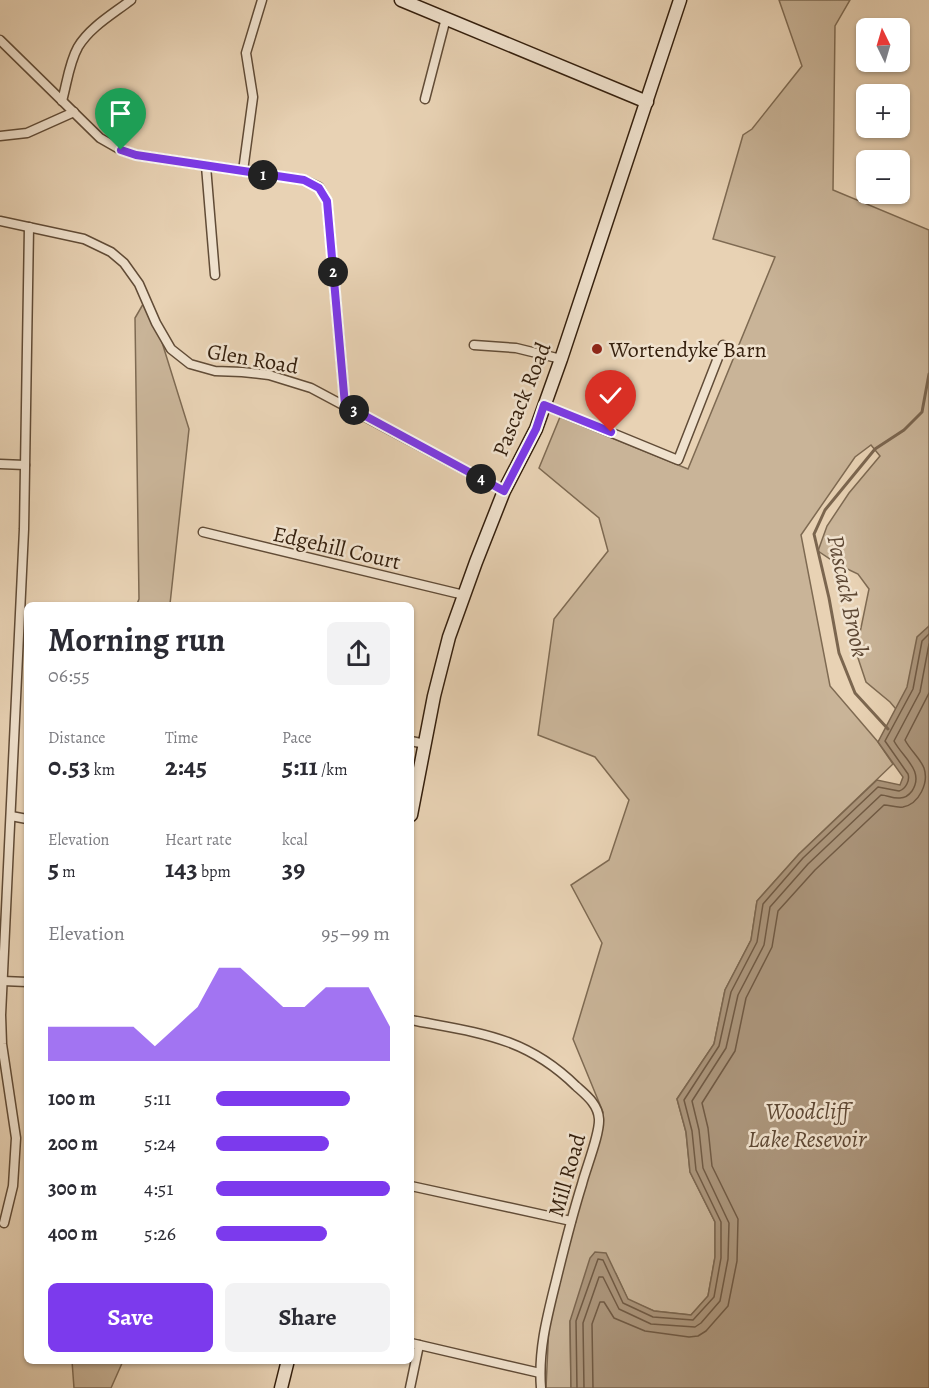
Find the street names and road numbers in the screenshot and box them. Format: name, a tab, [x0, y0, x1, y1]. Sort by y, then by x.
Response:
street label: Glen Road	[205, 336, 301, 382]
street label: Pascack Road	[485, 338, 558, 461]
street label: Edgehill Court	[270, 519, 404, 577]
street label: Mill Road	[541, 1130, 593, 1221]

